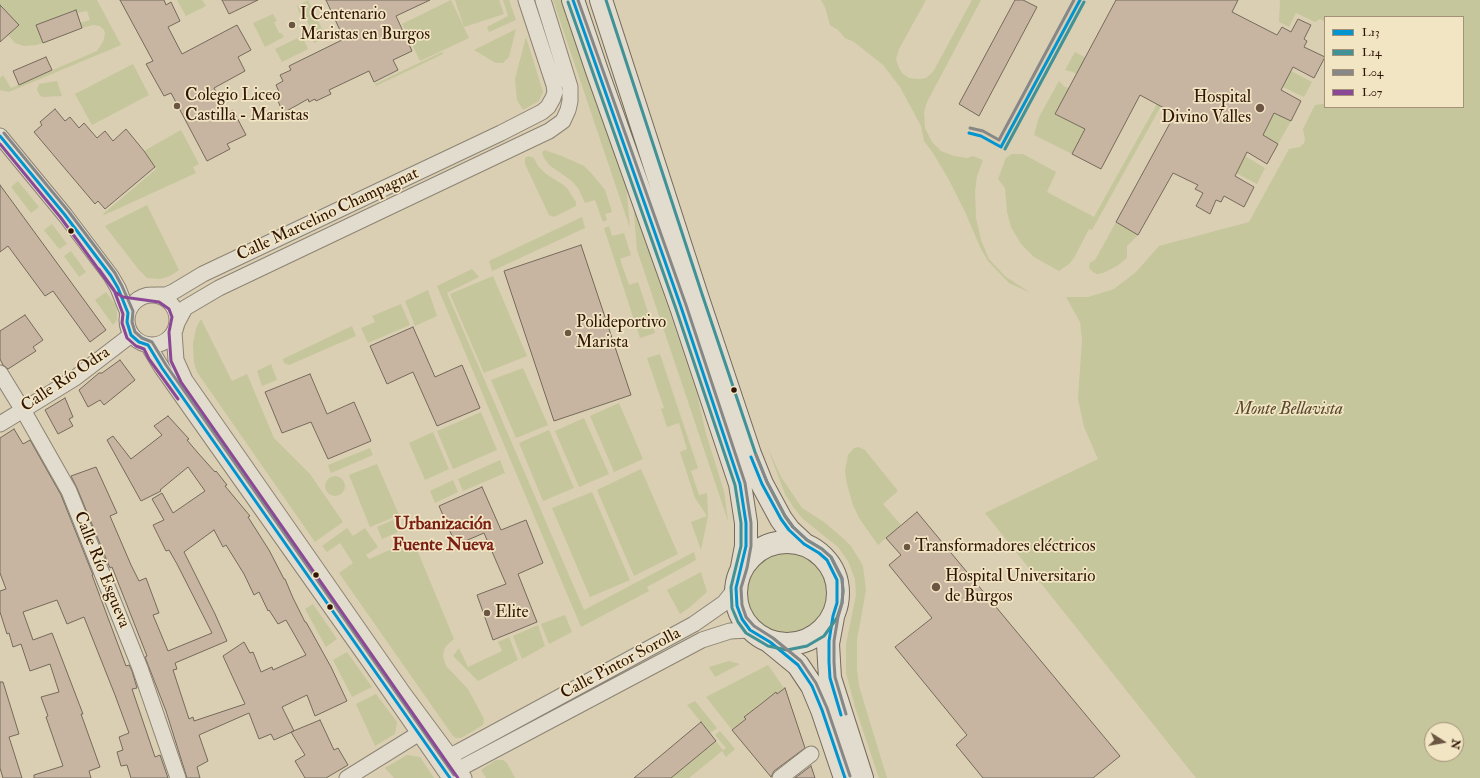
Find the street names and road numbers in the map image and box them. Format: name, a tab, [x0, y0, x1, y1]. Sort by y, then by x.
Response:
street label: Calle Marcelino Champagnat	[234, 164, 422, 266]
street label: Calle Río Odra	[18, 343, 114, 417]
street label: Calle Río Esgueva	[68, 509, 134, 631]
street label: Calle Pintor Sorolla	[557, 624, 685, 704]

